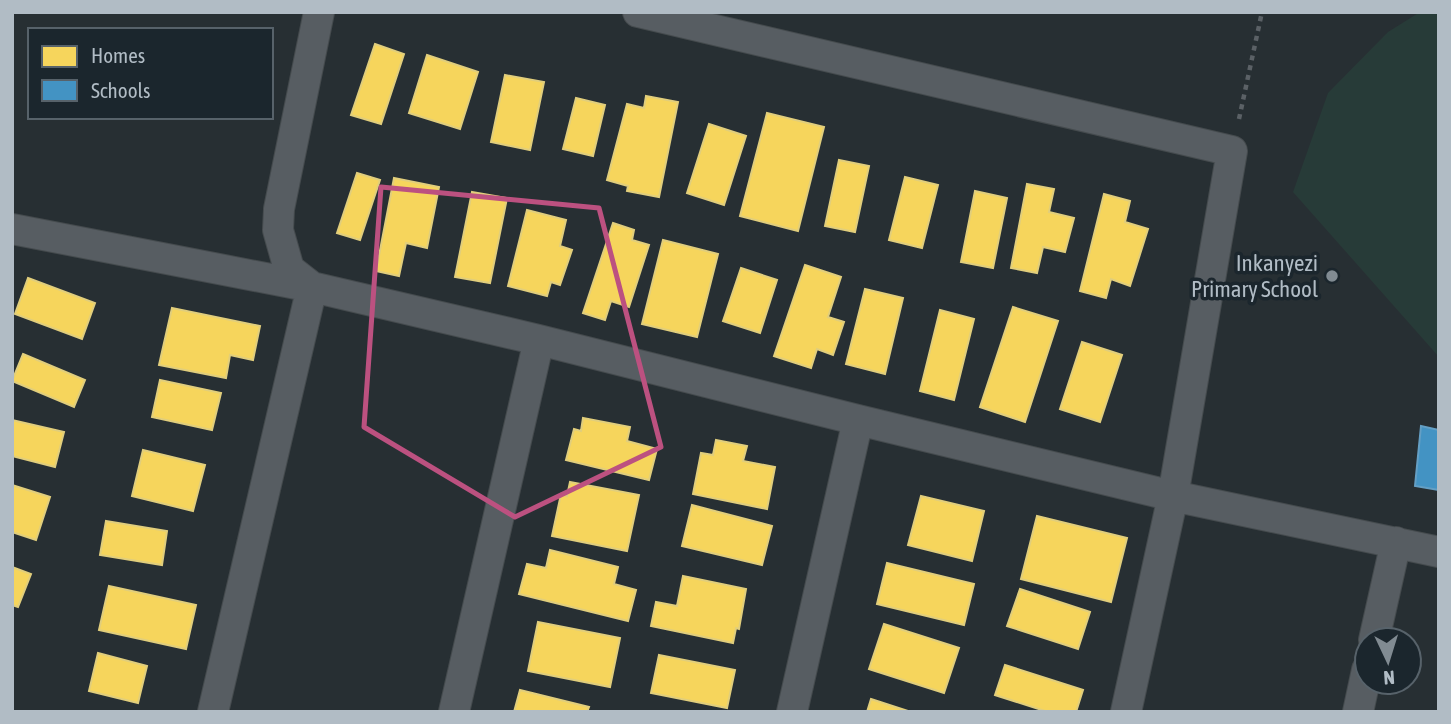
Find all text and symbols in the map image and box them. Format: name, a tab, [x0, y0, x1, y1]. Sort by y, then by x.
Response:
legend	[28, 28, 273, 119]
text: Homes	[91, 43, 145, 67]
text: Schools	[91, 78, 151, 102]
place label: Inkanyezi Primary School	[1191, 250, 1318, 302]
marker: Inkanyezi Primary School	[1324, 268, 1340, 284]
north arrow	[1353, 626, 1423, 696]
text: N	[1383, 667, 1396, 689]

